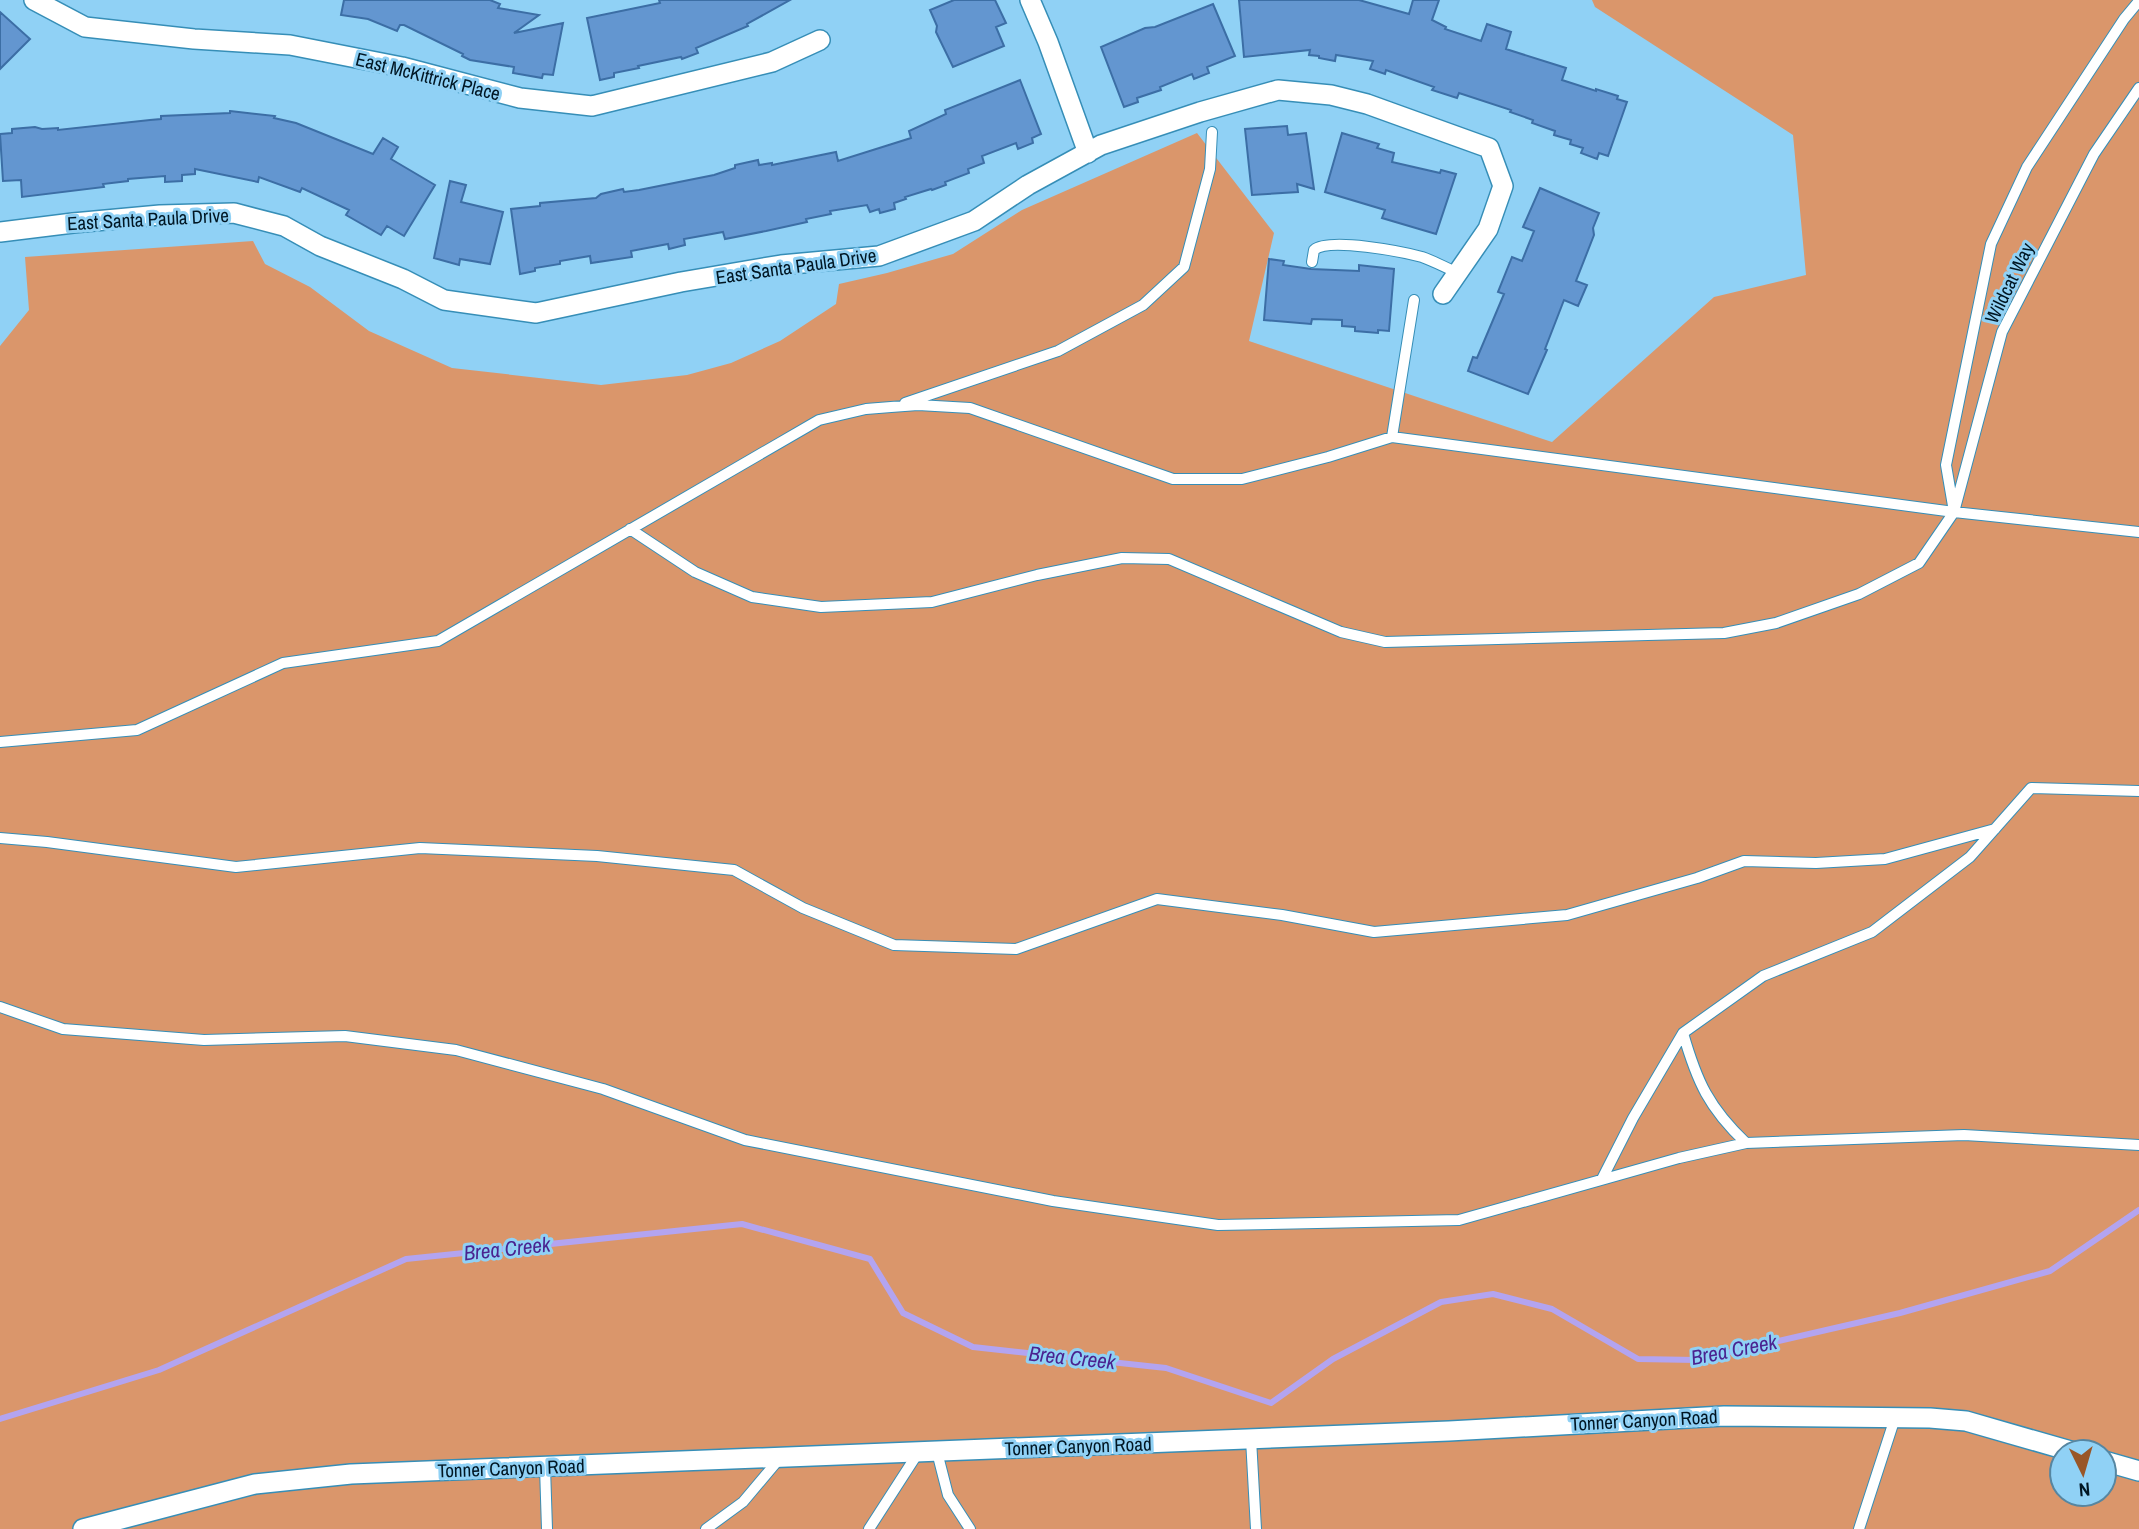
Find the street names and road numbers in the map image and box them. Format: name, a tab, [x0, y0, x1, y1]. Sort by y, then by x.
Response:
street label: East McKittrick Place	[353, 45, 503, 107]
street label: East Santa Paula Drive	[66, 202, 230, 236]
street label: Wildcat Way	[1978, 238, 2040, 328]
street label: East Santa Paula Drive	[714, 242, 878, 290]
street label: Tonner Canyon Road	[1570, 1403, 1718, 1437]
street label: Tonner Canyon Road	[1004, 1430, 1152, 1462]
street label: Tonner Canyon Road	[437, 1452, 585, 1484]

